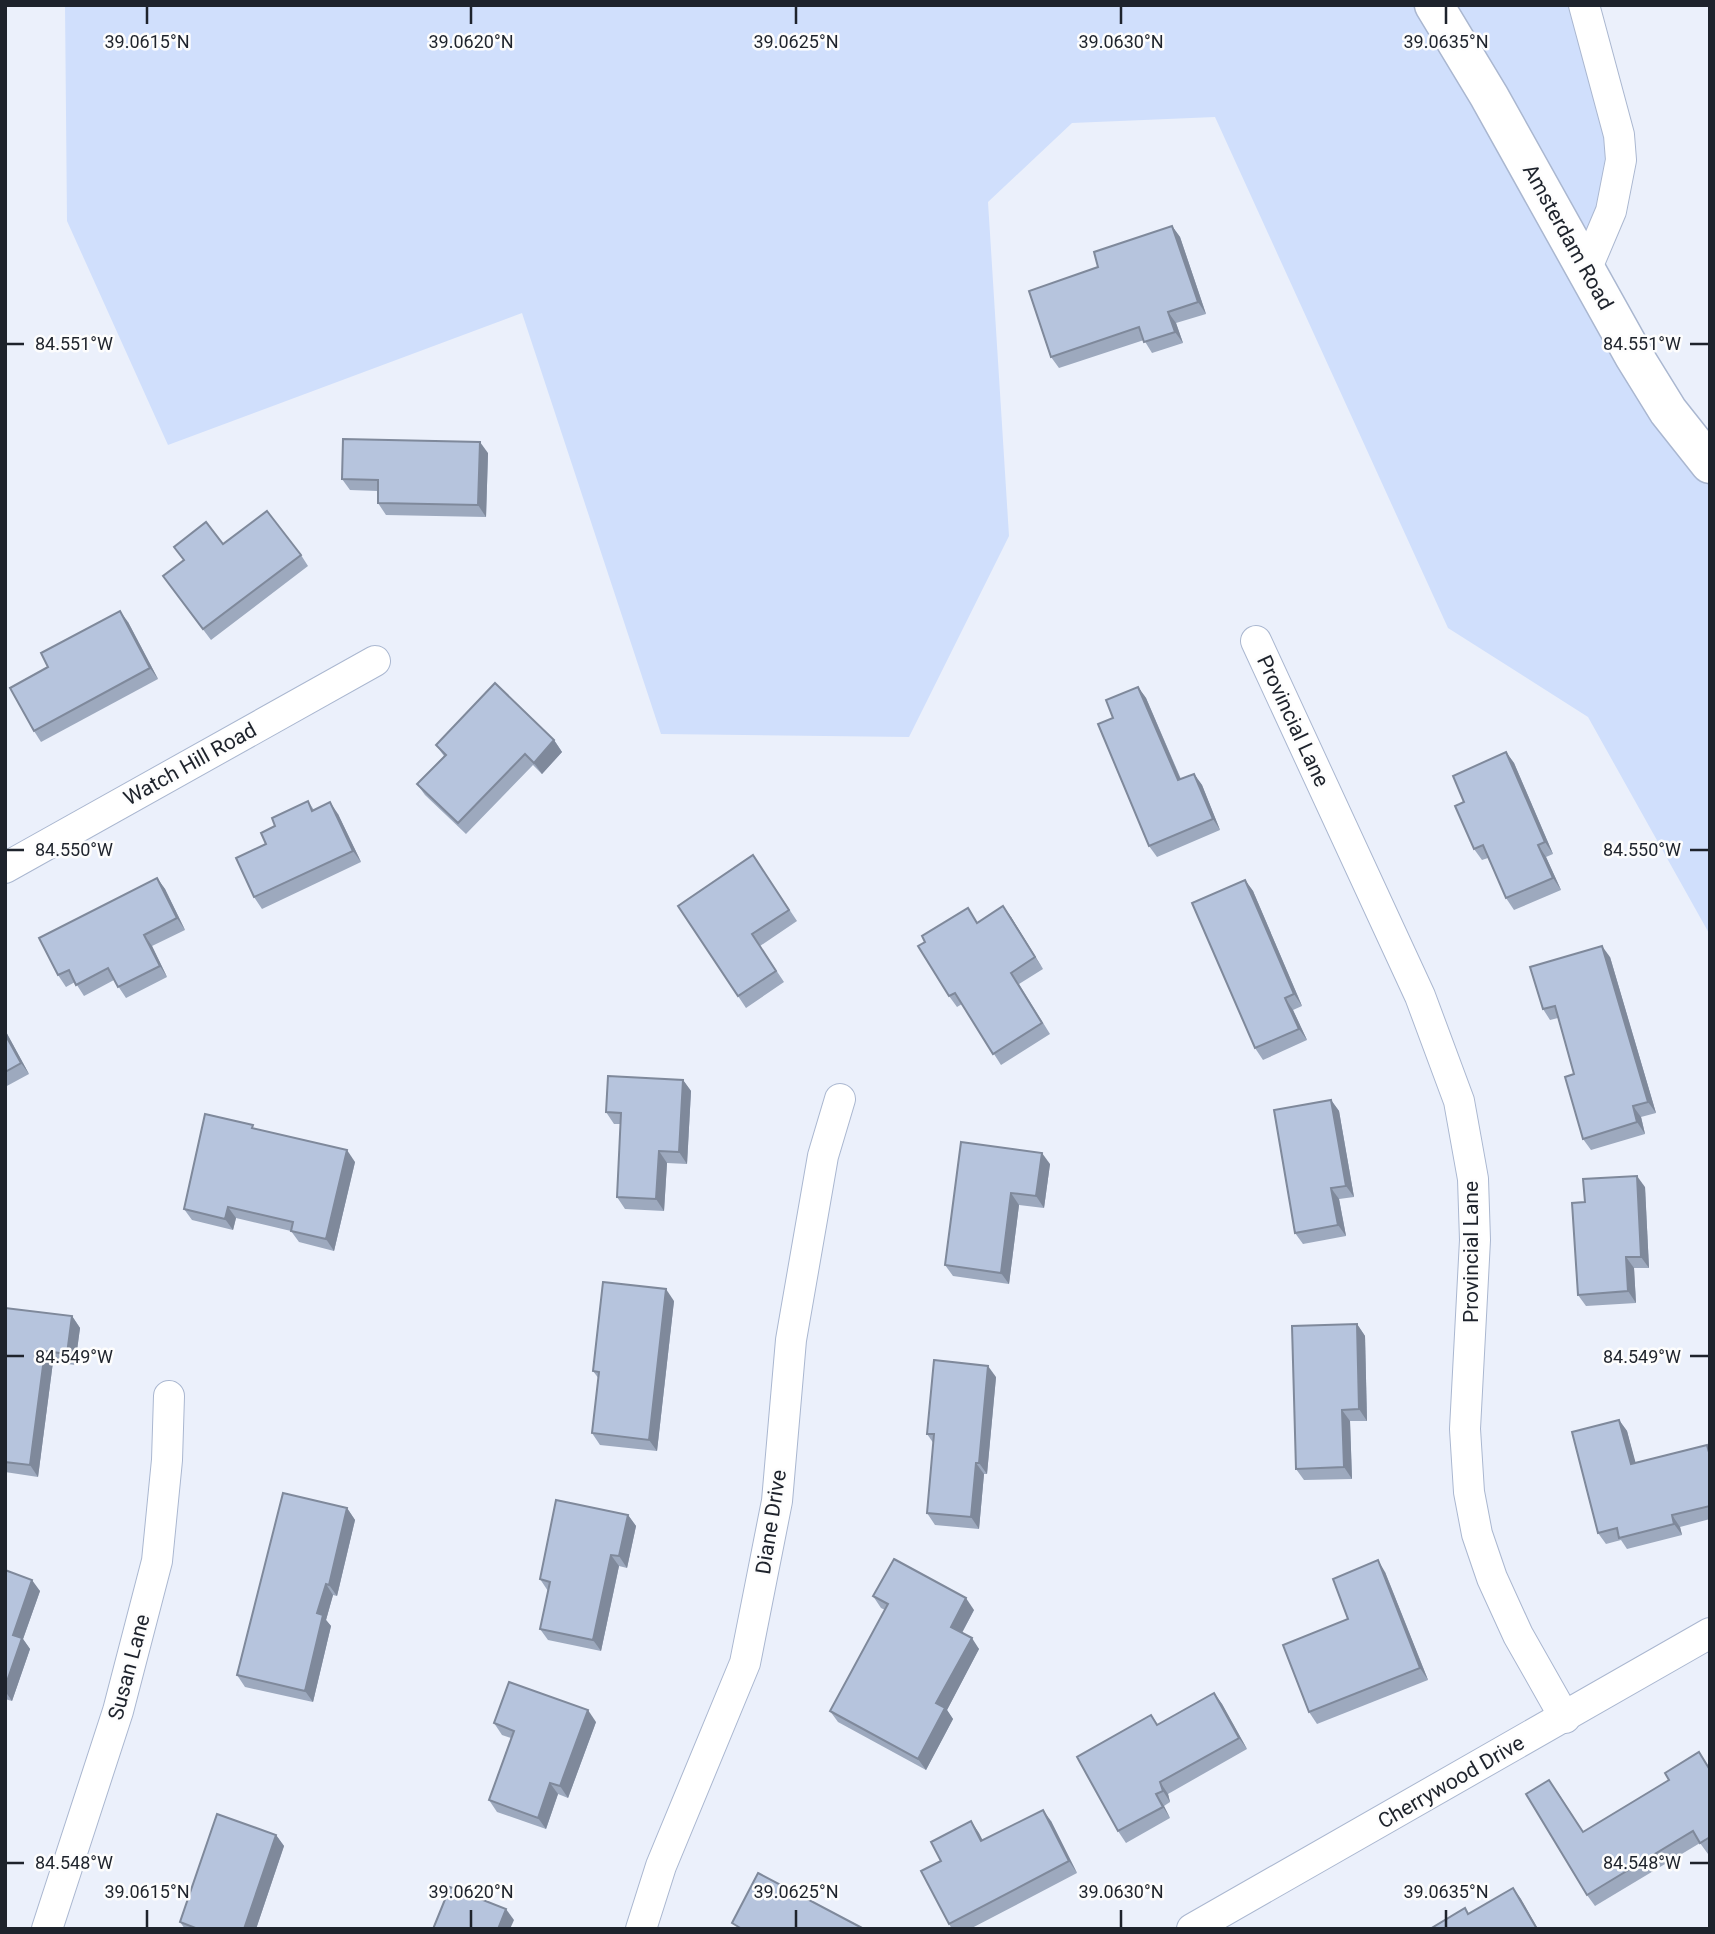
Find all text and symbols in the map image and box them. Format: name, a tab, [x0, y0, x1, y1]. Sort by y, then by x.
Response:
text: 39.0615°N	[104, 31, 190, 52]
text: 39.0620°N	[428, 31, 514, 52]
text: 39.0625°N	[753, 31, 839, 52]
text: 39.0630°N	[1078, 31, 1164, 52]
text: 39.0635°N	[1403, 31, 1489, 52]
street label: Amsterdam Road	[1518, 160, 1618, 314]
text: 84.551°W	[35, 333, 113, 354]
text: 84.551°W	[1603, 333, 1681, 354]
street label: Provincial Lane	[1252, 652, 1334, 790]
street label: Watch Hill Road	[119, 718, 261, 810]
text: 84.550°W	[35, 839, 113, 860]
text: 84.550°W	[1603, 839, 1681, 860]
street label: Provincial Lane	[1459, 1181, 1483, 1323]
text: 84.549°W	[35, 1346, 113, 1367]
text: 84.549°W	[1603, 1346, 1681, 1367]
street label: Diane Drive	[751, 1468, 791, 1576]
street label: Susan Lane	[103, 1611, 155, 1723]
street label: Cherrywood Drive	[1374, 1730, 1528, 1834]
text: 84.548°W	[35, 1852, 113, 1873]
text: 84.548°W	[1603, 1852, 1681, 1873]
text: 39.0615°N	[104, 1881, 190, 1902]
text: 39.0620°N	[428, 1881, 514, 1902]
text: 39.0625°N	[753, 1881, 839, 1902]
text: 39.0630°N	[1078, 1881, 1164, 1902]
text: 39.0635°N	[1403, 1881, 1489, 1902]

